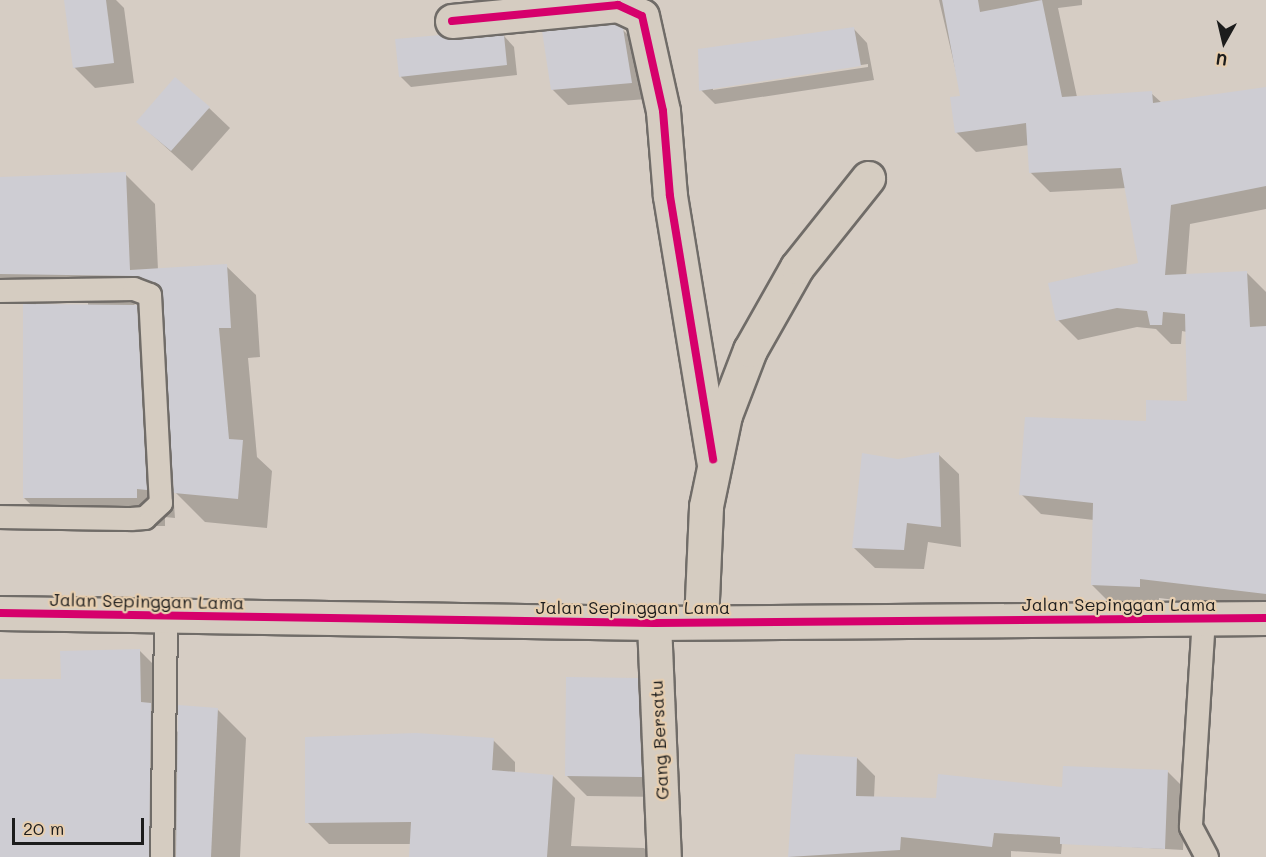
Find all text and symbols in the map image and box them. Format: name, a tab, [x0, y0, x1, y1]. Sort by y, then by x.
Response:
north arrow	[1194, 12, 1254, 72]
text: U	[1214, 49, 1228, 72]
street label: Jalan Sepinggan Lama	[50, 589, 244, 613]
street label: Jalan Sepinggan Lama	[1022, 593, 1216, 615]
street label: Jalan Sepinggan Lama	[536, 596, 730, 618]
street label: Gang Bersatu	[645, 680, 673, 800]
scale bar	[15, 806, 147, 844]
text: 20 m	[23, 816, 64, 840]

